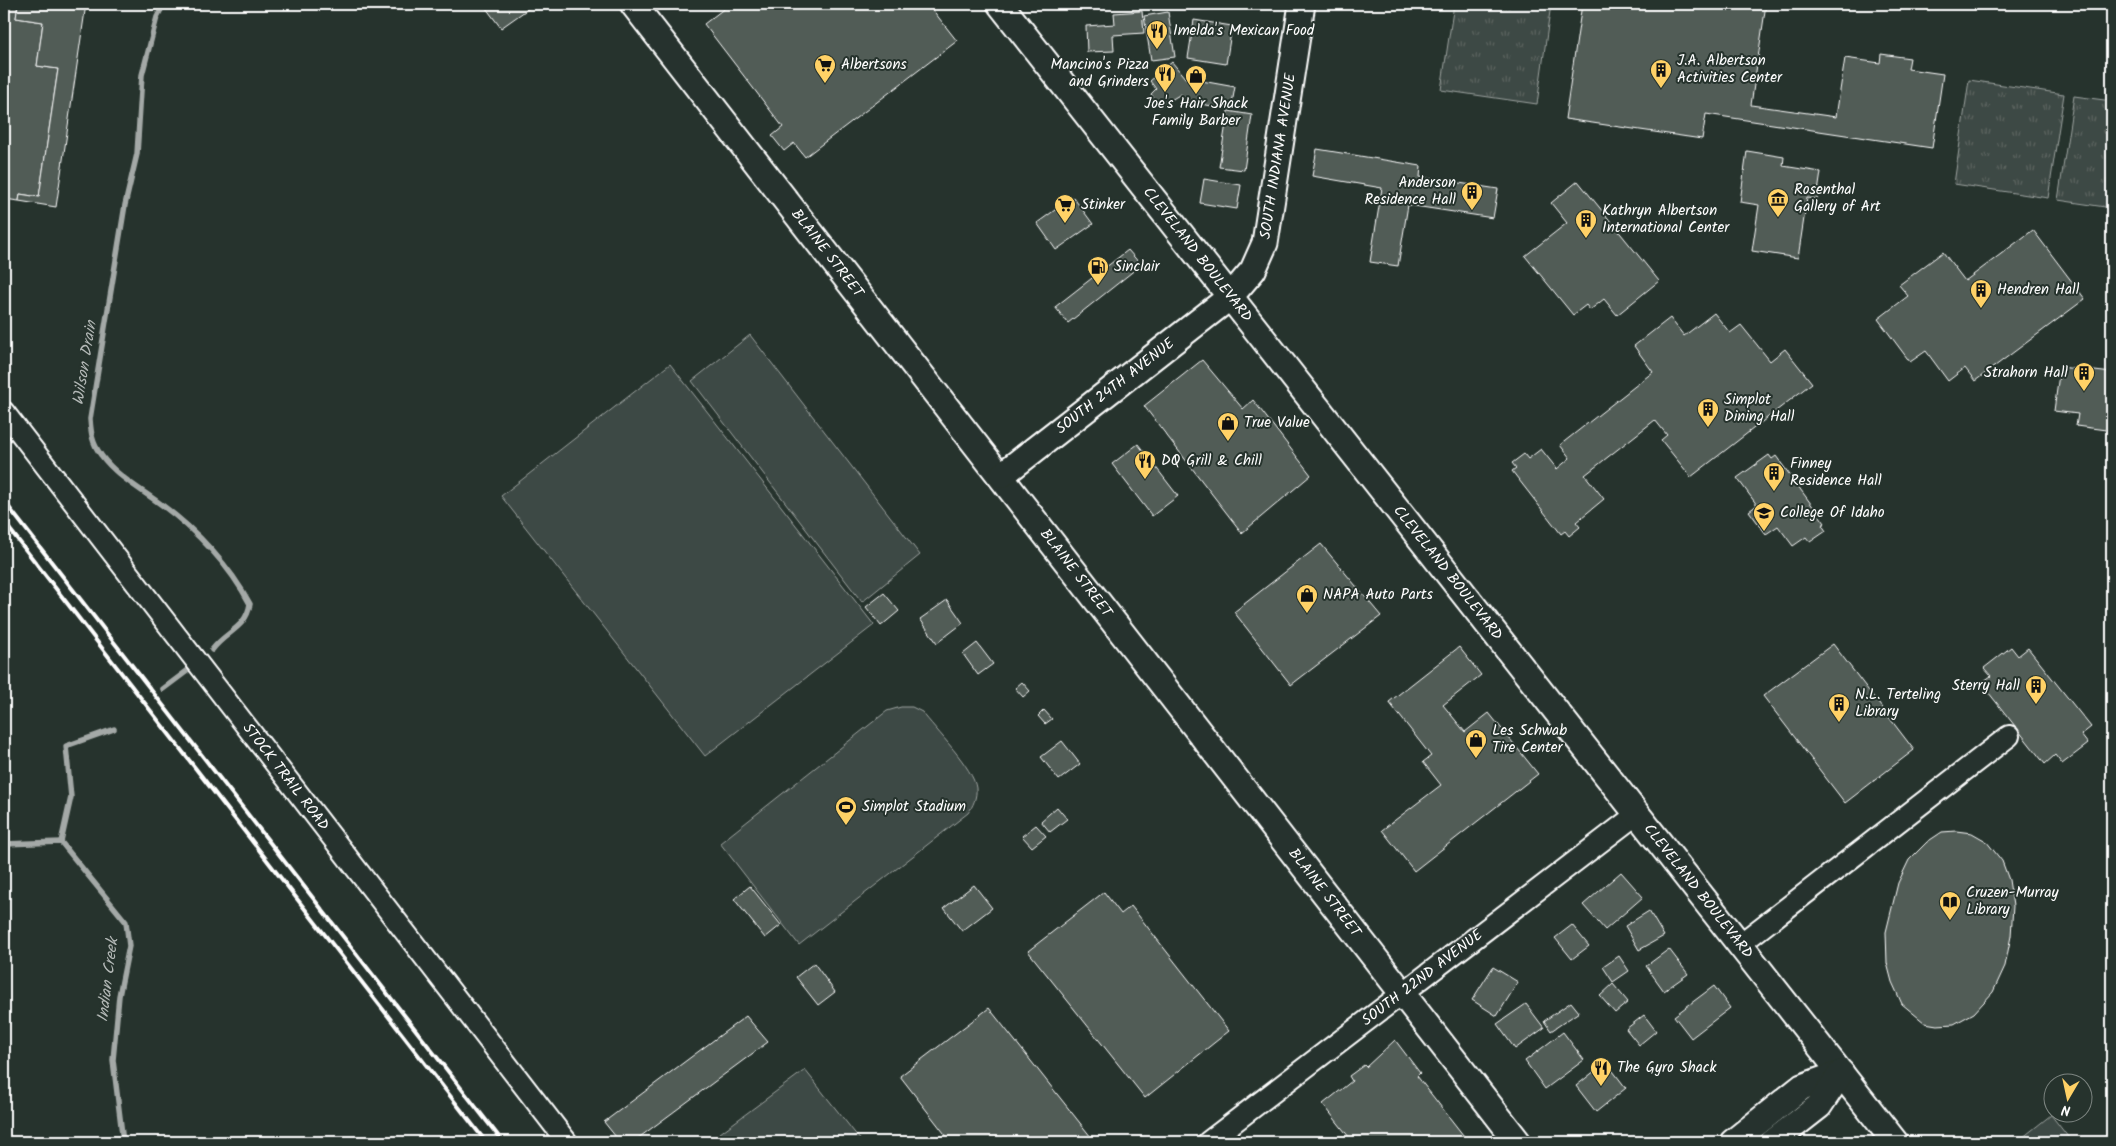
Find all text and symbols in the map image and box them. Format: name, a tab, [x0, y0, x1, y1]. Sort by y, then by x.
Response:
restaurant icon: Imelda's Mexican Food	[1145, 19, 1169, 50]
place label: Imelda's Mexican Food	[1173, 19, 1315, 43]
place label: J.A. Albertson Activities Center	[1677, 49, 1783, 90]
supermarket icon: Albertsons	[813, 53, 837, 84]
place label: Albertsons	[841, 53, 907, 77]
place label: Mancino's Pizza and Grinders	[1051, 53, 1150, 94]
building icon: J.A. Albertson Activities Center	[1649, 58, 1673, 89]
restaurant icon: Mancino's Pizza and Grinders	[1153, 62, 1177, 93]
shop icon: Joe's Hair Shack Family Barber	[1184, 64, 1208, 95]
street label: SOUTH INDIANA AVENUE	[1254, 70, 1303, 241]
place label: Joe's Hair Shack Family Barber	[1144, 92, 1249, 133]
place label: Anderson Residence Hall	[1364, 171, 1456, 212]
place label: Rosenthal Gallery of Art	[1794, 178, 1881, 219]
building icon: Anderson Residence Hall	[1460, 180, 1484, 211]
street label: CLEVELAND BOULEVARD	[1136, 182, 1258, 328]
museum icon: Rosenthal Gallery of Art	[1766, 187, 1790, 218]
supermarket icon: Stinker	[1053, 193, 1077, 224]
place label: Stinker	[1081, 193, 1126, 217]
place label: Kathryn Albertson International Center	[1602, 199, 1730, 240]
street label: BLAINE STREET	[785, 204, 870, 305]
building icon: Kathryn Albertson International Center	[1574, 208, 1598, 239]
fuel station icon: Sinclair	[1086, 255, 1110, 286]
place label: Sinclair	[1114, 255, 1160, 279]
building icon: Hendren Hall	[1969, 278, 1993, 309]
place label: Hendren Hall	[1997, 278, 2080, 302]
water label: Wilson Drain	[66, 318, 104, 407]
street label: SOUTH 24TH AVENUE	[1051, 332, 1181, 441]
place label: Strahorn Hall	[1984, 361, 2068, 385]
building icon: Strahorn Hall	[2072, 361, 2096, 392]
place label: Simplot Dining Hall	[1724, 388, 1795, 429]
building icon: Simplot Dining Hall	[1696, 397, 1720, 428]
shop icon: True Value	[1216, 411, 1240, 442]
place label: True Value	[1244, 411, 1310, 435]
restaurant icon: DQ Grill & Chill	[1133, 449, 1157, 480]
place label: DQ Grill & Chill	[1161, 449, 1262, 473]
place label: Finney Residence Hall	[1790, 452, 1882, 493]
building icon: Finney Residence Hall	[1762, 461, 1786, 492]
street label: CLEVELAND BOULEVARD	[1387, 500, 1509, 646]
school or university icon: College Of Idaho	[1752, 501, 1776, 532]
place label: College Of Idaho	[1780, 501, 1885, 525]
street label: BLAINE STREET	[1033, 524, 1119, 624]
shop icon: NAPA Auto Parts	[1295, 583, 1319, 614]
place label: NAPA Auto Parts	[1323, 583, 1433, 607]
place label: Sterry Hall	[1952, 674, 2020, 698]
building icon: Sterry Hall	[2024, 674, 2048, 705]
place label: N.L. Terteling Library	[1855, 683, 1941, 724]
building icon: N.L. Terteling Library	[1827, 692, 1851, 723]
street label: STOCK TRAIL ROAD	[236, 718, 335, 836]
place label: Les Schwab Tire Center	[1492, 719, 1567, 760]
shop icon: Les Schwab Tire Center	[1464, 728, 1488, 759]
sports icon: Simplot Stadium	[834, 795, 858, 826]
place label: Simplot Stadium	[862, 795, 966, 819]
street label: CLEVELAND BOULEVARD	[1637, 819, 1759, 964]
street label: BLAINE STREET	[1282, 843, 1368, 944]
place label: Cruzen-Murray Library	[1966, 881, 2059, 922]
library icon: Cruzen-Murray Library	[1938, 890, 1962, 921]
street label: SOUTH 22ND AVENUE	[1357, 923, 1489, 1032]
water label: Indian Creek	[90, 934, 126, 1023]
restaurant icon: The Gyro Shack	[1589, 1056, 1613, 1087]
place label: The Gyro Shack	[1617, 1056, 1718, 1080]
north arrow	[2044, 1074, 2094, 1124]
text: N	[2060, 1098, 2072, 1121]

